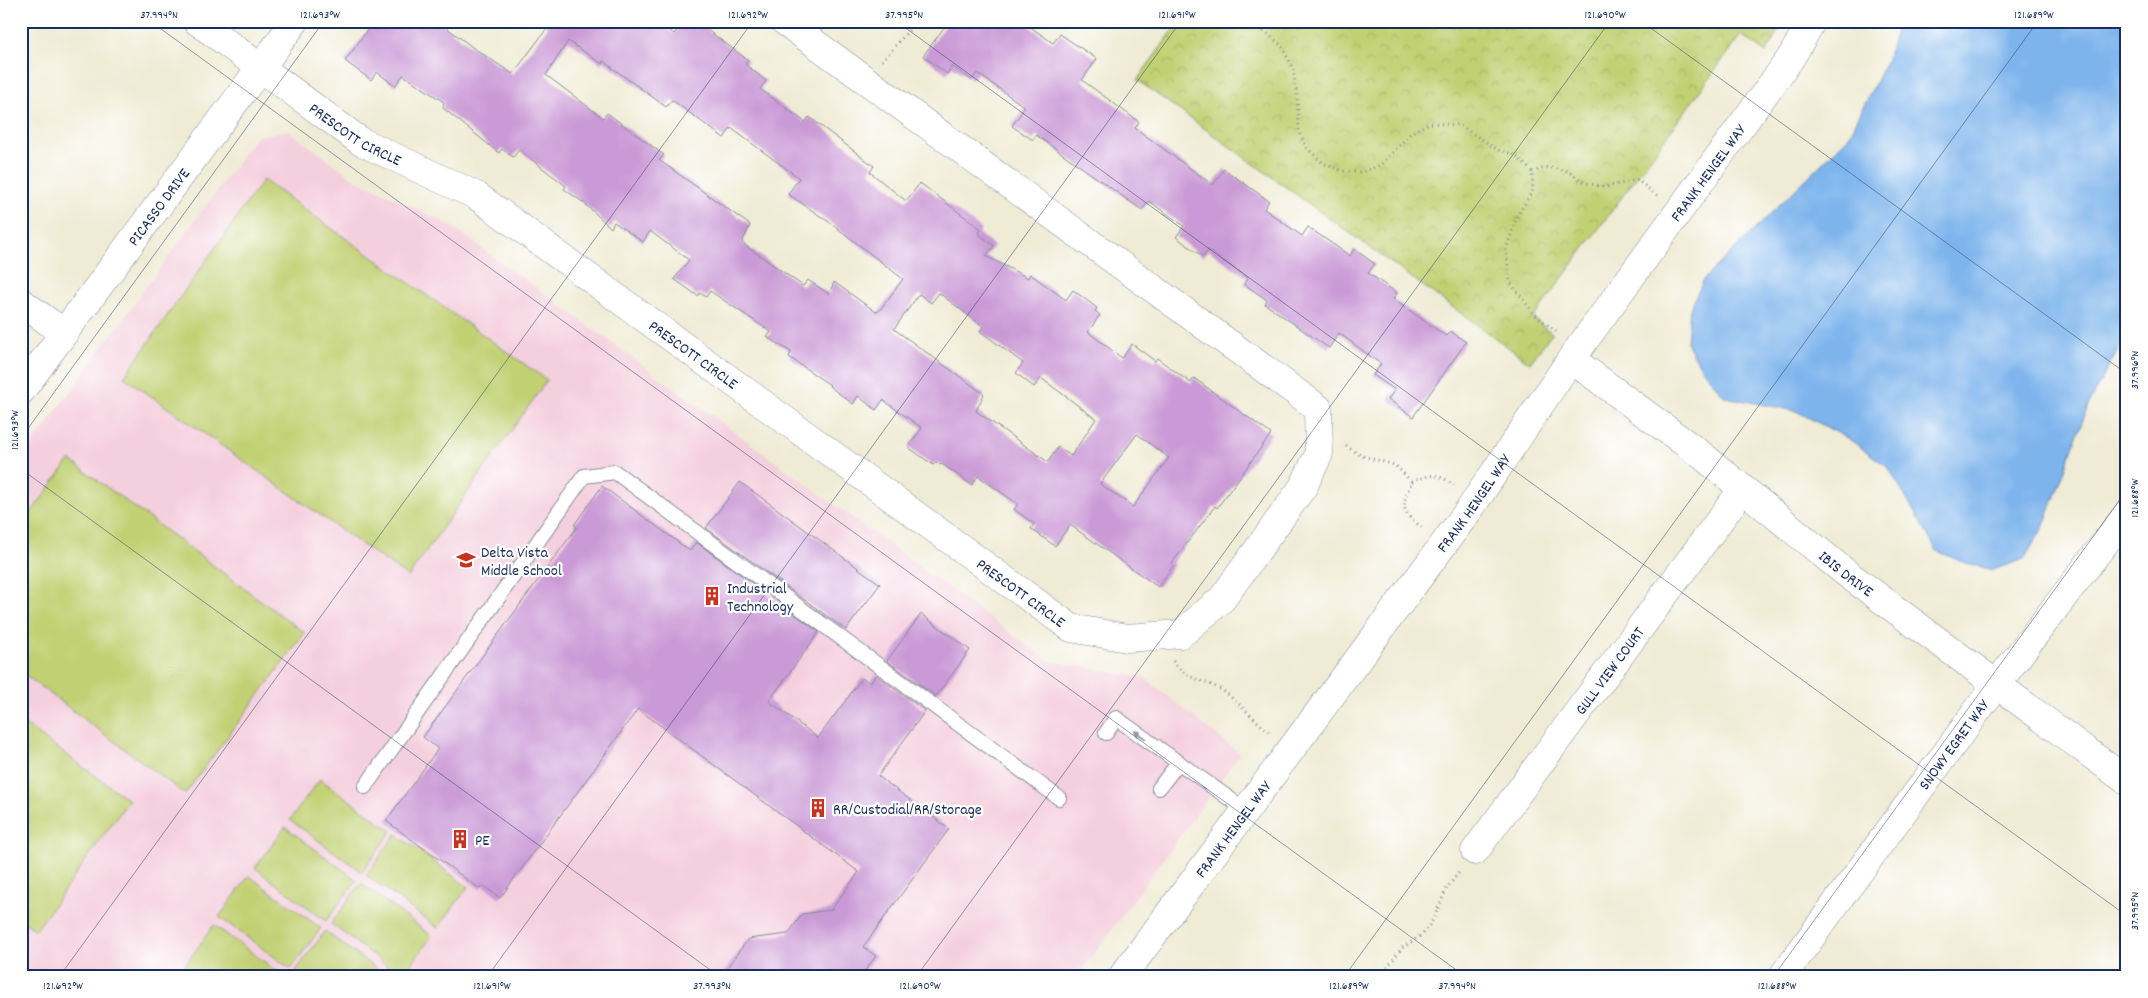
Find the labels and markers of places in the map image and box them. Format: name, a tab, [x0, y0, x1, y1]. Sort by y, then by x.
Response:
place label: Delta Vista Middle School	[481, 542, 562, 583]
school or university icon: Delta Vista Middle School	[455, 549, 477, 571]
place label: Industrial Technology	[727, 578, 794, 619]
building icon: Industrial Technology	[701, 585, 723, 607]
building icon: RR/Custodial/RR/Storage	[807, 797, 829, 819]
place label: RR/Custodial/RR/Storage	[833, 799, 982, 822]
building icon: PE	[449, 828, 471, 850]
place label: PE	[475, 830, 490, 853]

